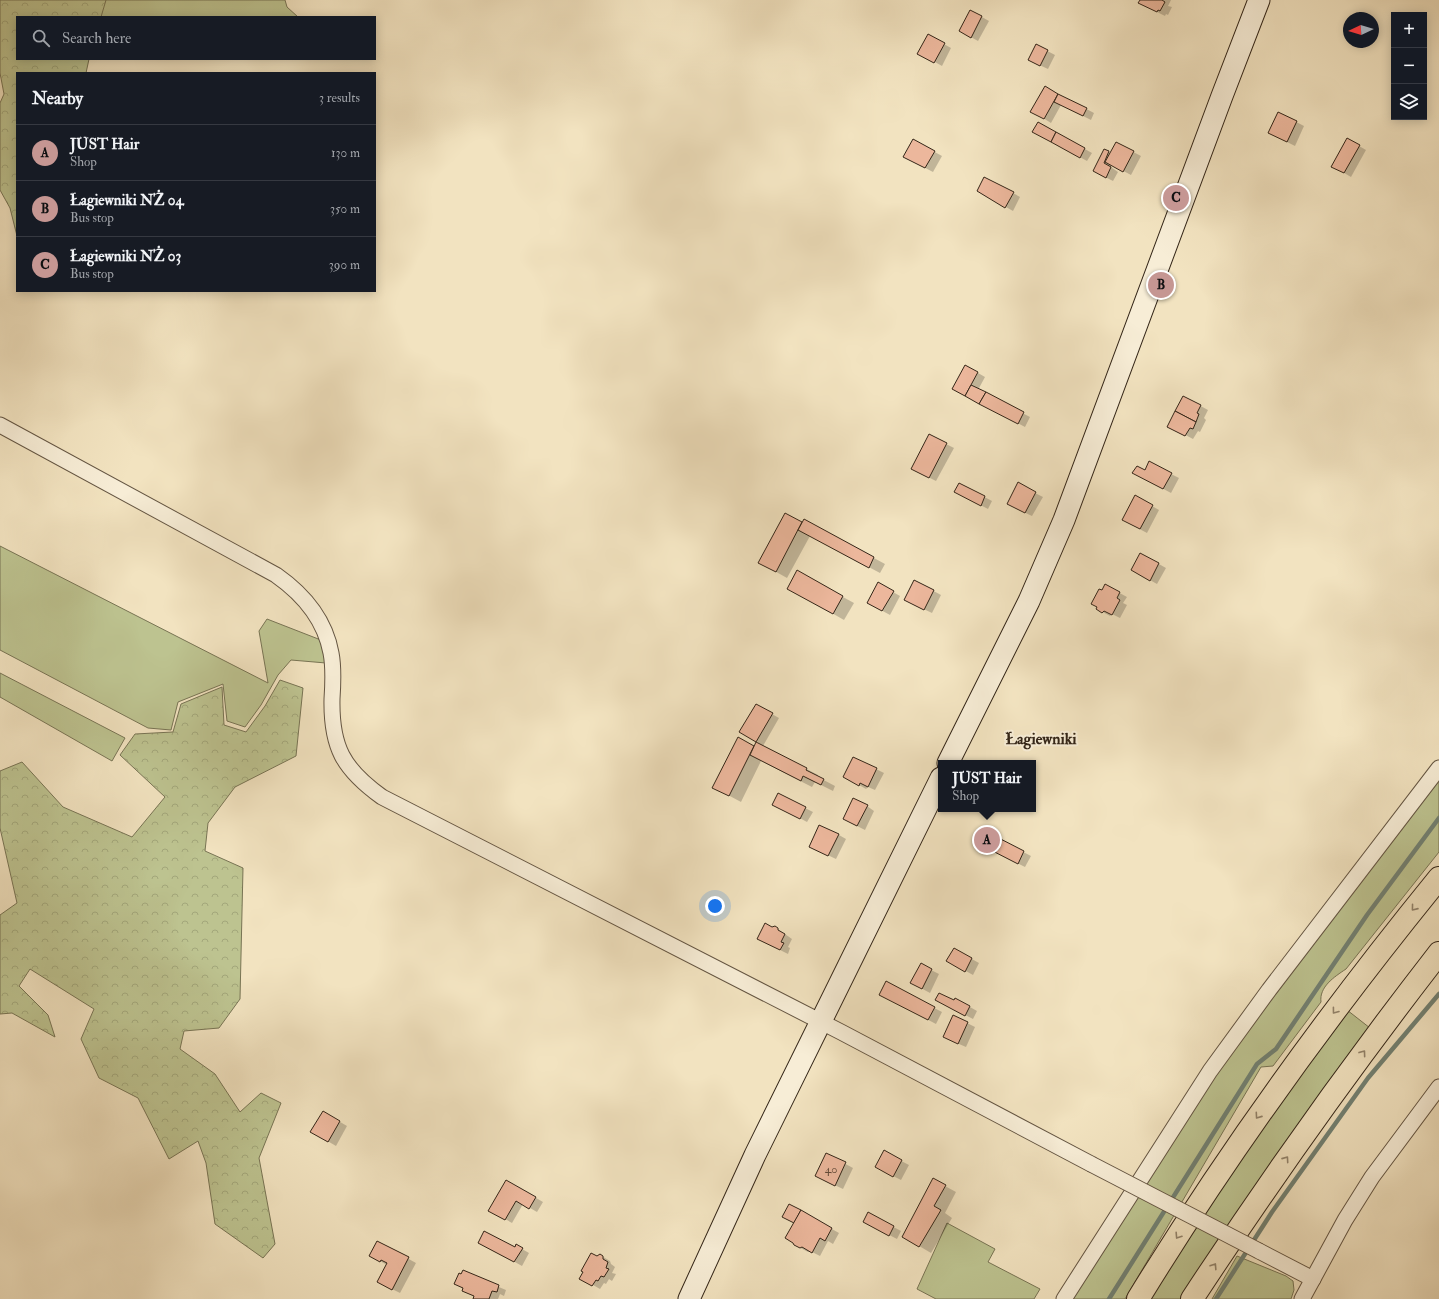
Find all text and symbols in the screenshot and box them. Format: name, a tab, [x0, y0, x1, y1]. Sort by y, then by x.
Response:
north arrow	[1343, 12, 1379, 48]
map controls	[1391, 12, 1427, 120]
button: +	[1391, 12, 1427, 48]
search box	[16, 16, 376, 60]
icon: search	[30, 27, 52, 49]
text: Search here	[62, 29, 131, 48]
button: −	[1391, 48, 1427, 84]
button: layers	[1391, 84, 1427, 120]
text: Nearby	[32, 88, 83, 109]
text: 3 results	[319, 90, 360, 106]
text: JUST Hair	[70, 135, 139, 154]
text: A	[41, 145, 49, 161]
text: 130 m	[331, 145, 360, 161]
text: Shop	[70, 154, 97, 170]
pin: C	[1163, 183, 1189, 213]
text: Łagiewniki NŻ 04	[70, 191, 183, 210]
text: B	[41, 201, 49, 217]
text: 350 m	[330, 201, 360, 217]
text: Bus stop	[70, 210, 114, 226]
text: Łagiewniki NŻ 03	[70, 247, 181, 266]
text: C	[40, 257, 50, 273]
text: 390 m	[329, 257, 360, 273]
text: Bus stop	[70, 266, 114, 282]
pin: B	[1148, 270, 1174, 300]
district label: Łagiewniki	[1005, 729, 1077, 750]
popup	[938, 760, 1036, 812]
text: JUST Hair	[952, 769, 1022, 788]
text: Shop	[952, 788, 979, 804]
pin: A	[974, 825, 1000, 855]
your location	[705, 896, 725, 916]
one-way arrow	[1412, 904, 1419, 911]
one-way arrow	[1333, 1007, 1340, 1014]
one-way arrow	[1358, 1051, 1365, 1058]
one-way arrow	[1256, 1112, 1263, 1119]
one-way arrow	[1282, 1156, 1289, 1163]
house number: 40	[825, 1162, 837, 1177]
one-way arrow	[1175, 1232, 1183, 1239]
one-way arrow	[1209, 1264, 1216, 1271]

